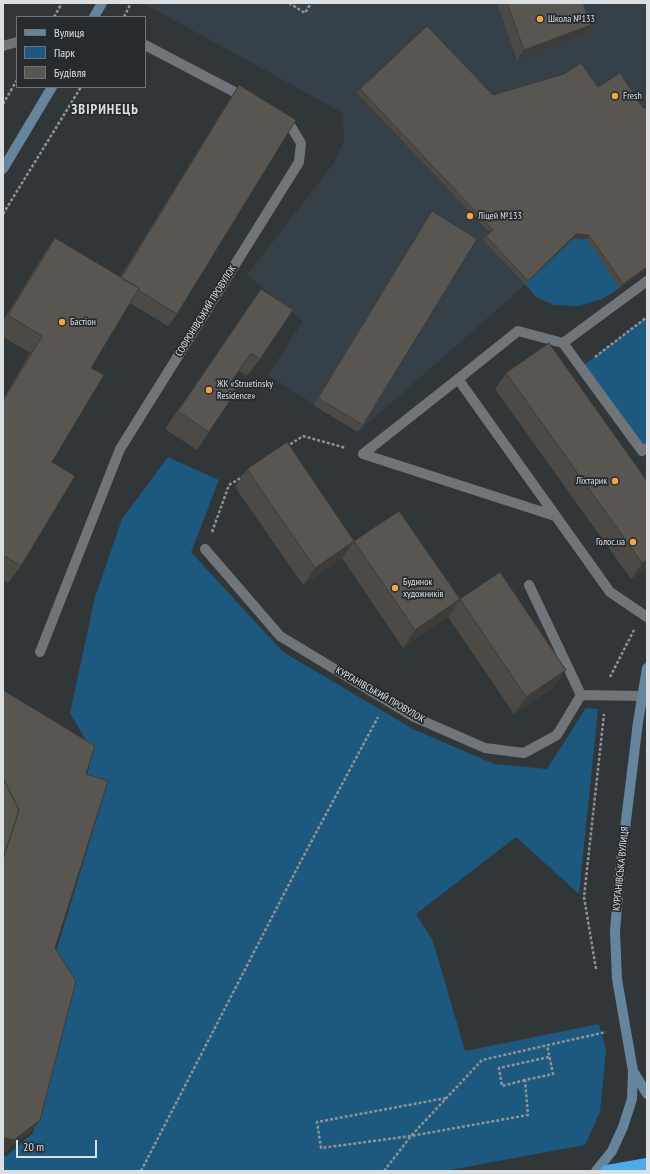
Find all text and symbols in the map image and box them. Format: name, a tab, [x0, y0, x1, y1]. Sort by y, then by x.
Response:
place label: Школа №133	[548, 13, 595, 25]
marker: Школа №133	[535, 14, 545, 24]
legend	[16, 16, 146, 88]
text: Вулиця	[54, 25, 84, 40]
text: Парк	[54, 45, 75, 60]
text: Будівля	[54, 65, 86, 80]
place label: Fresh	[623, 90, 642, 102]
marker: Fresh	[610, 91, 620, 101]
district label: ЗВІРИНЕЦЬ	[71, 102, 139, 118]
place label: Ліцей №133	[478, 210, 522, 222]
marker: Ліцей №133	[465, 211, 475, 221]
street label: СОФРОНІВСЬКИЙ ПРОВУЛОК	[173, 263, 239, 359]
place label: Бастіон	[70, 316, 96, 328]
marker: Бастіон	[57, 317, 67, 327]
place label: ЖК «Struetinsky Residence»	[217, 378, 273, 402]
marker: ЖК «Struetinsky Residence»	[204, 385, 214, 395]
place label: Ліхтарик	[576, 475, 607, 487]
marker: Ліхтарик	[610, 476, 620, 486]
place label: Голос.ua	[596, 536, 625, 548]
marker: Голос.ua	[628, 537, 638, 547]
place label: Будинок художників	[403, 576, 443, 600]
marker: Будинок художників	[390, 583, 400, 593]
street label: КУРГАНІВСЬКИЙ ПРОВУЛОК	[333, 665, 427, 725]
street label: КУРГАНІВСЬКА ВУЛИЦЯ	[611, 826, 631, 912]
scale bar	[18, 1132, 99, 1158]
text: 20 m	[23, 1139, 44, 1154]

